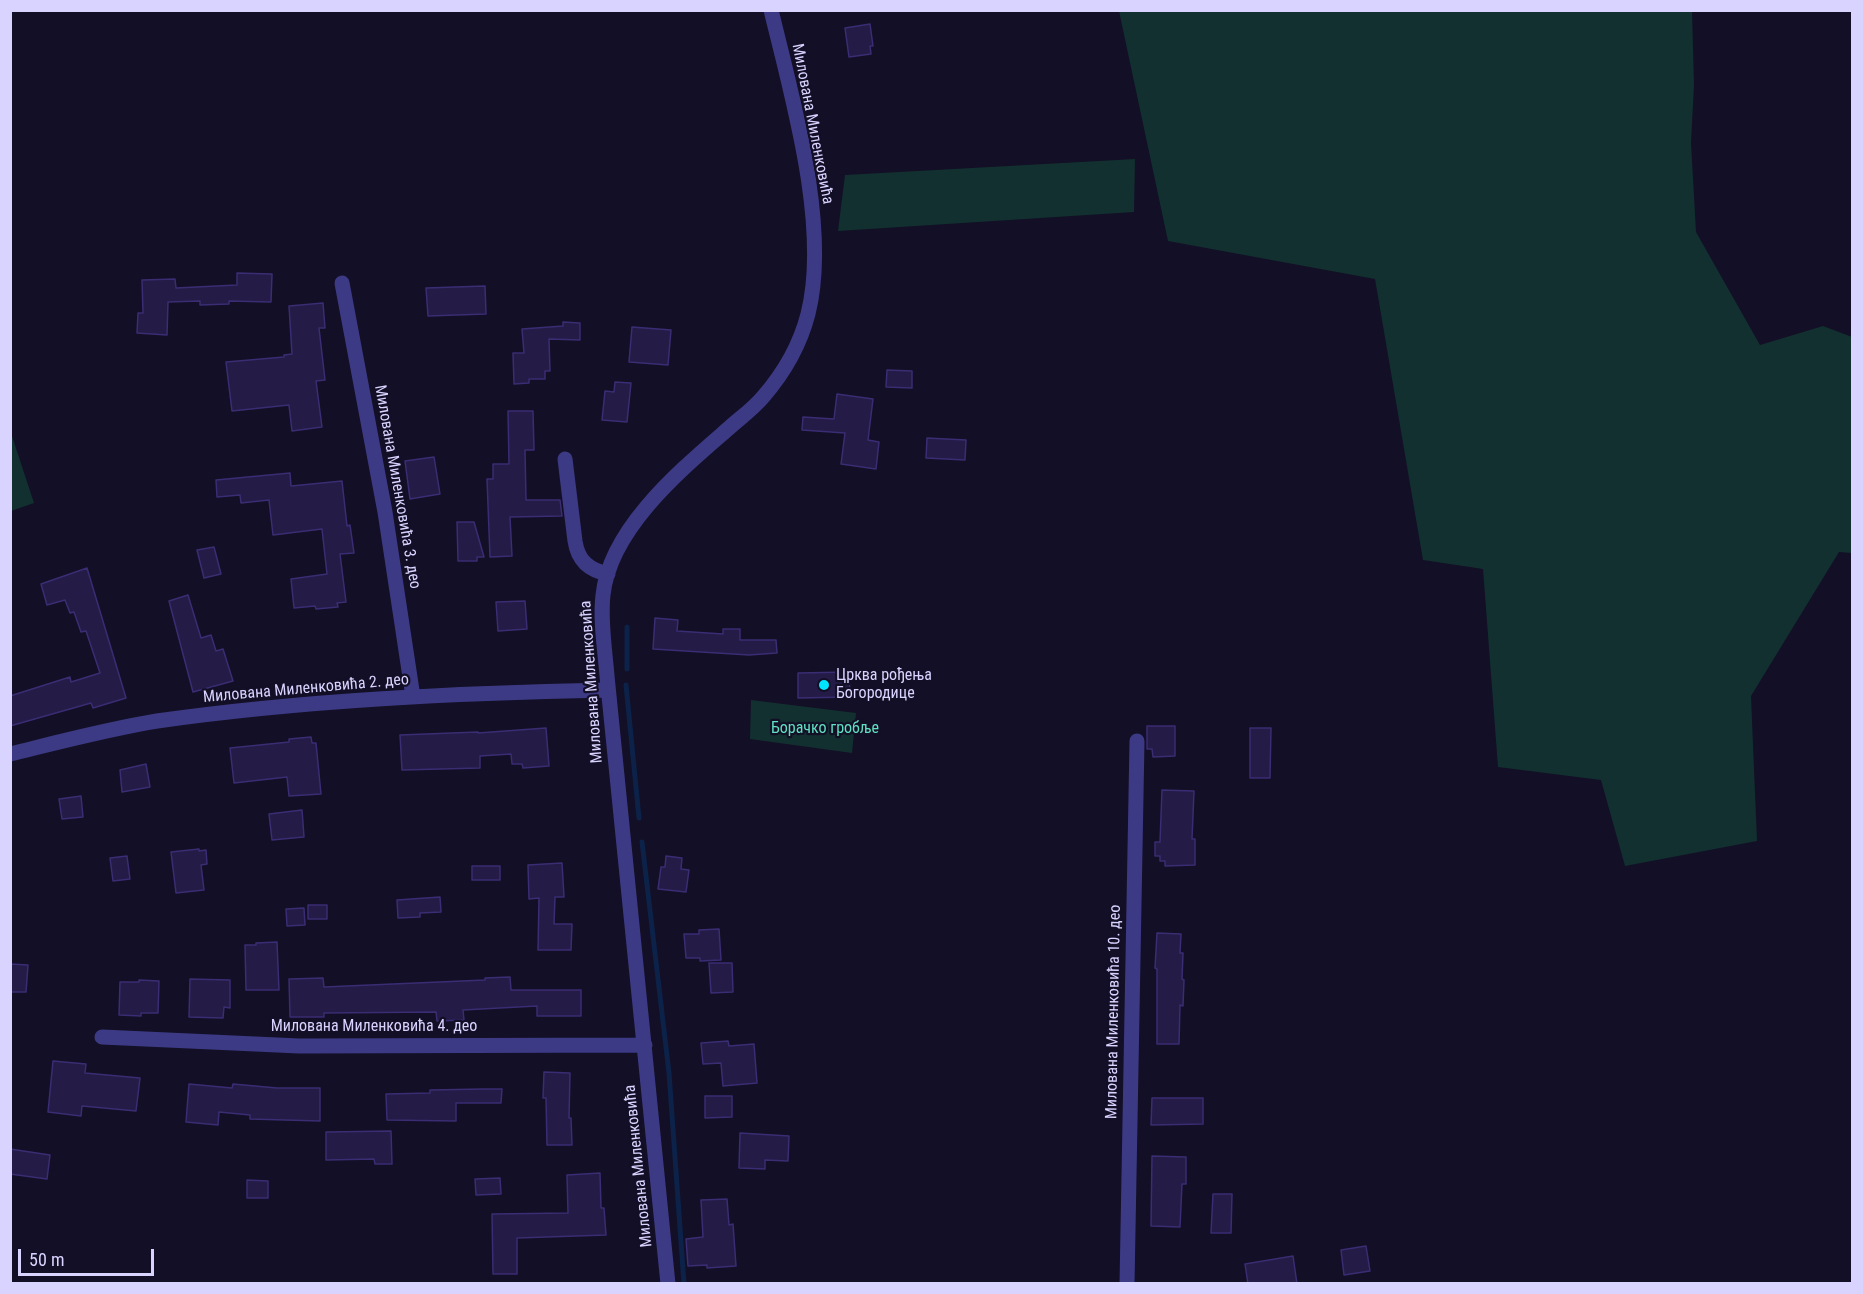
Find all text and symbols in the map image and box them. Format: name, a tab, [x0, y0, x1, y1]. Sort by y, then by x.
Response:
street label: Милована Миленковића	[787, 42, 837, 206]
street label: Милована Миленковића 3. део	[370, 384, 424, 590]
street label: Милована Миленковића	[577, 600, 607, 764]
place label: Црква рођења Богородице	[836, 666, 932, 704]
street label: Милована Миленковића 2. део	[202, 670, 410, 708]
marker: Црква рођења Богородице	[817, 678, 831, 692]
park label: Борачко гробље	[771, 719, 879, 739]
street label: Милована Миленковића 10. део	[1103, 905, 1125, 1119]
street label: Милована Миленковића 4. део	[271, 1017, 477, 1037]
street label: Милована Миленковића	[621, 1084, 657, 1248]
scale bar	[21, 1237, 158, 1275]
text: 50 m	[29, 1249, 64, 1270]

